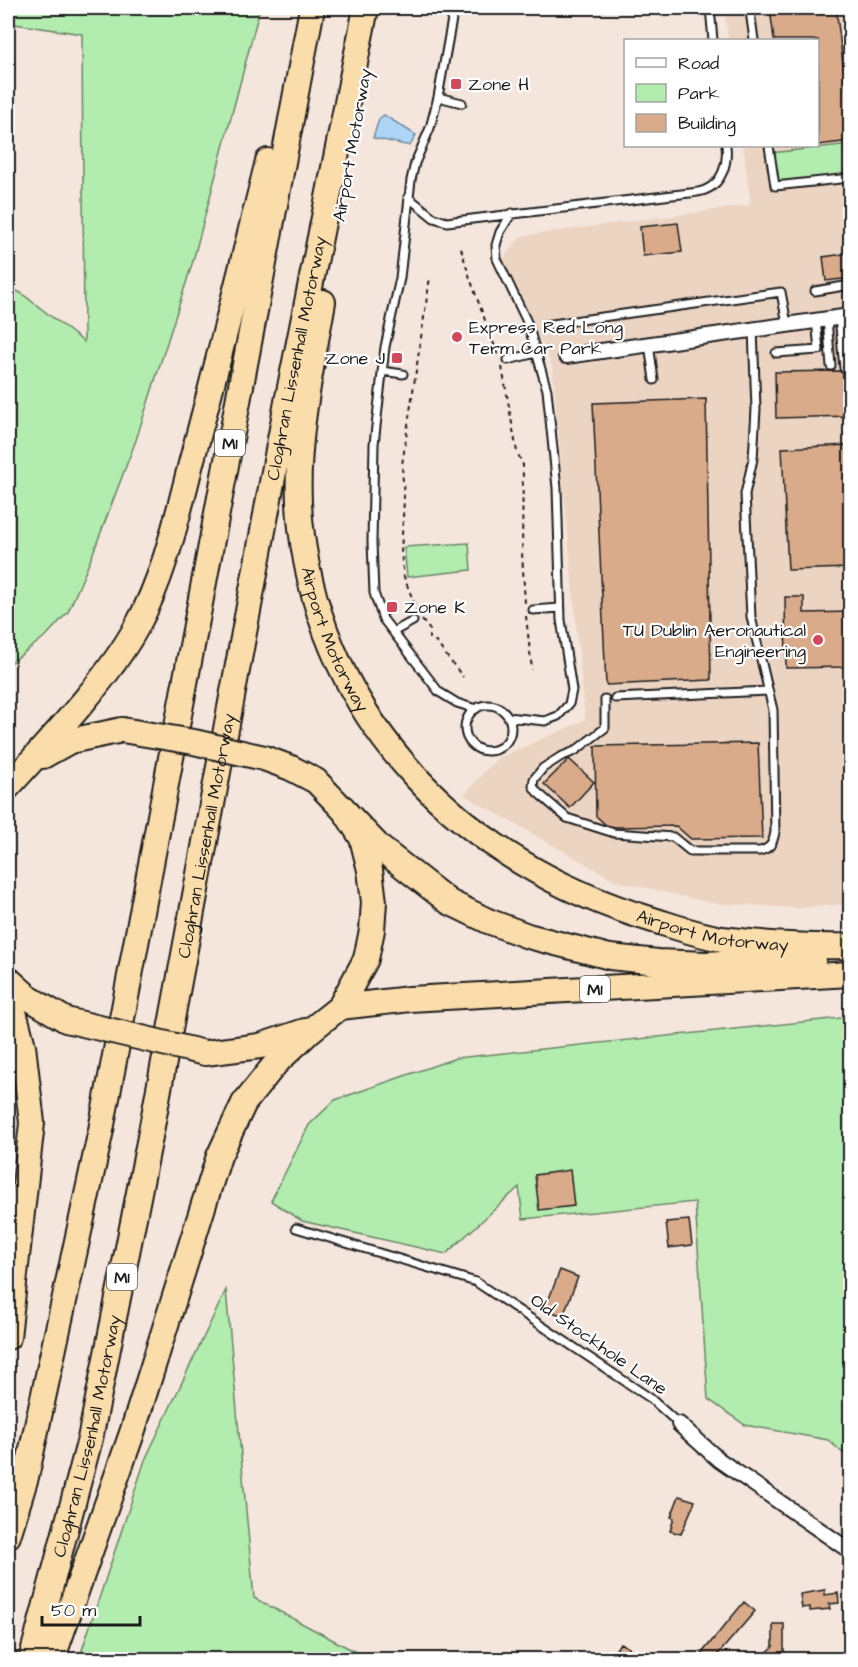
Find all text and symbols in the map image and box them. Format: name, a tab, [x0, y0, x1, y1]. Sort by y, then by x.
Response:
legend	[624, 39, 819, 147]
text: Road	[678, 51, 719, 76]
street label: Airport Motorway	[327, 67, 379, 224]
place label: Zone H	[468, 72, 529, 97]
marker: Zone H	[449, 77, 463, 91]
text: Park	[678, 81, 720, 106]
text: Building	[678, 111, 736, 137]
street label: Cloghran Lissenhall Motorway	[261, 234, 334, 482]
place label: Express Red Long Term Car Park	[469, 315, 623, 361]
marker: Express Red Long Term Car Park	[450, 330, 464, 344]
place label: Zone J	[325, 346, 385, 371]
marker: Zone J	[390, 351, 404, 365]
road number: M1	[215, 430, 245, 456]
street label: Airport Motorway	[295, 565, 375, 718]
place label: Zone K	[404, 595, 465, 620]
marker: Zone K	[385, 600, 399, 614]
place label: TU Dublin Aeronautical Engineering	[623, 618, 806, 665]
marker: TU Dublin Aeronautical Engineering	[811, 633, 825, 647]
street label: Cloghran Lissenhall Motorway	[172, 711, 243, 960]
street label: Airport Motorway	[633, 904, 789, 959]
road number: M1	[580, 976, 610, 1002]
road number: M1	[107, 1264, 137, 1290]
street label: Old Stockhole Lane	[525, 1288, 672, 1401]
street label: Cloghran Lissenhall Motorway	[47, 1313, 128, 1560]
scale bar	[42, 1589, 140, 1627]
text: 50 m	[51, 1598, 96, 1623]

